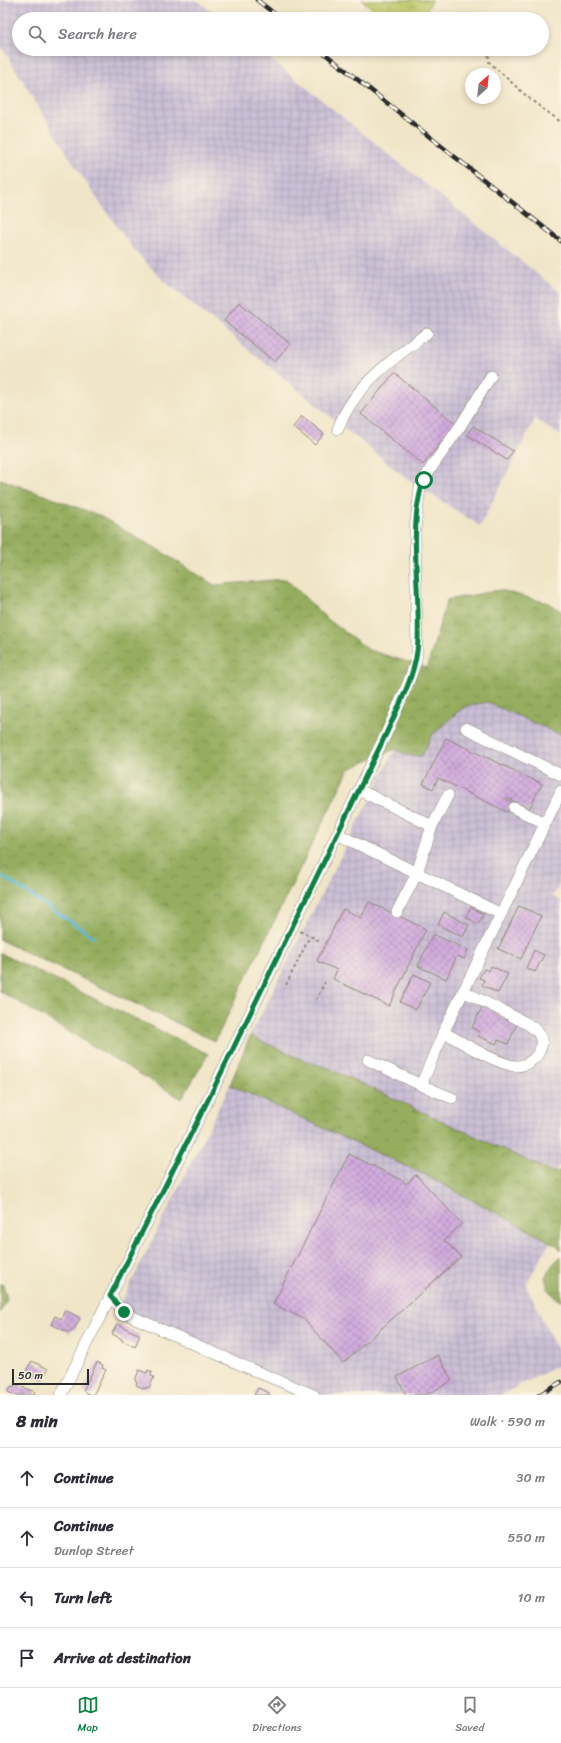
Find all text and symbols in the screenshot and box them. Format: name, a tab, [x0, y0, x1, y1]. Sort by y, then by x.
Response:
search box	[12, 12, 549, 56]
text: Search here	[58, 21, 137, 47]
icon: search	[26, 23, 48, 45]
north arrow	[465, 68, 501, 104]
route start	[415, 471, 433, 489]
route end	[115, 1303, 133, 1321]
text: 50 m	[18, 1366, 43, 1385]
scale bar	[12, 1367, 89, 1386]
text: 8 min	[16, 1406, 58, 1436]
text: Walk · 590 m	[470, 1410, 545, 1433]
text: Continue	[54, 1465, 114, 1491]
text: 30 m	[516, 1466, 545, 1489]
icon: ahead	[16, 1467, 38, 1489]
text: Continue	[54, 1513, 114, 1539]
text: 550 m	[508, 1526, 545, 1549]
icon: ahead	[16, 1527, 38, 1549]
text: Dunlop Street	[54, 1539, 134, 1562]
text: Turn left	[54, 1585, 112, 1611]
text: 10 m	[518, 1586, 545, 1609]
icon: left	[16, 1587, 38, 1609]
text: Arrive at destination	[54, 1645, 191, 1671]
icon: arrive	[16, 1647, 38, 1669]
tab: Map	[77, 1694, 99, 1737]
tab: Directions	[252, 1694, 302, 1737]
tab: Saved	[455, 1694, 484, 1737]

